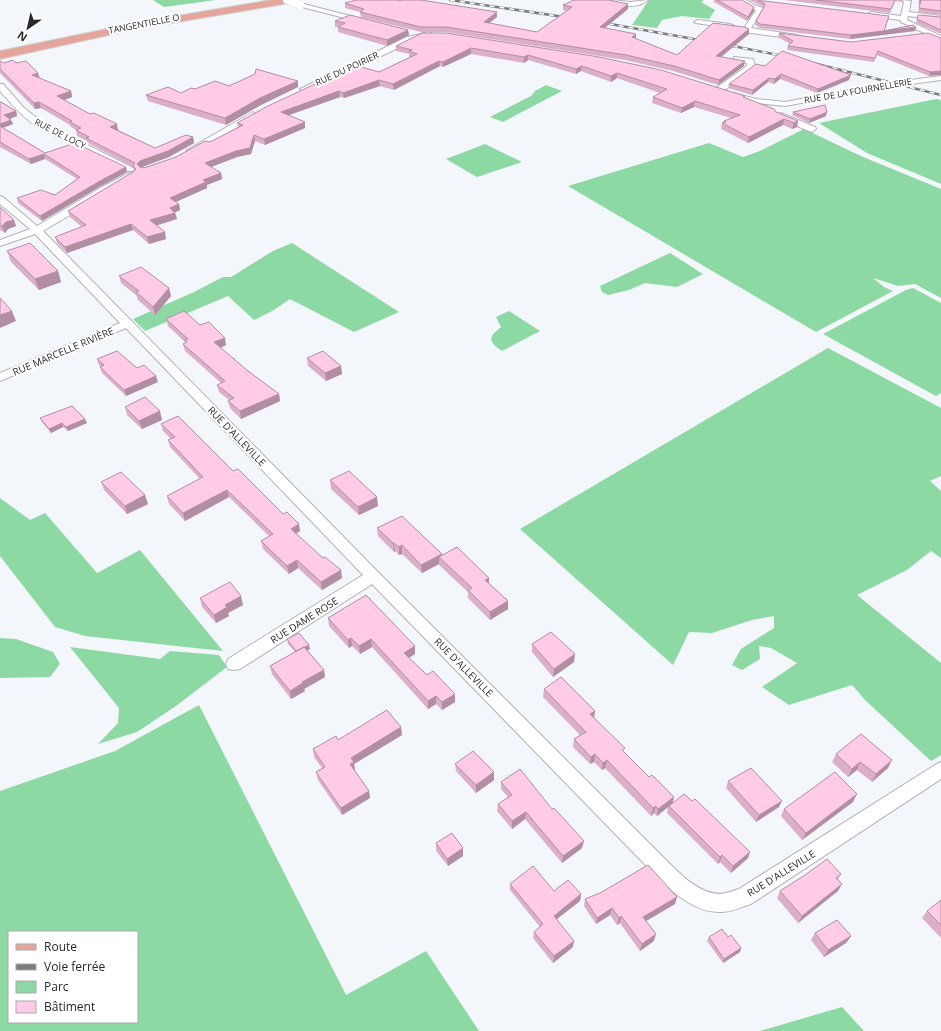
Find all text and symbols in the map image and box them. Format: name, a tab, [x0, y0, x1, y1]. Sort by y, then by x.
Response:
north arrow	[8, 8, 48, 48]
street label: TANGENTIELLE O	[107, 10, 180, 37]
text: N	[14, 28, 30, 45]
street label: RUE DU POIRIER	[313, 48, 381, 89]
street label: RUE DE LA FOURNELLERIE	[803, 75, 913, 106]
street label: RUE DE LOCY	[32, 115, 89, 152]
street label: RUE MARCELLE RIVIÈRE	[10, 323, 116, 379]
street label: RUE D'ALLEVILLE	[205, 403, 269, 469]
street label: RUE DAME ROSE	[267, 594, 341, 646]
street label: RUE D'ALLEVILLE	[431, 634, 497, 700]
street label: RUE D'ALLEVILLE	[744, 846, 818, 900]
legend	[8, 931, 138, 1023]
text: Route	[44, 938, 77, 955]
text: Voie ferrée	[44, 958, 106, 975]
text: Parc	[44, 978, 69, 995]
text: Bâtiment	[44, 998, 95, 1015]

